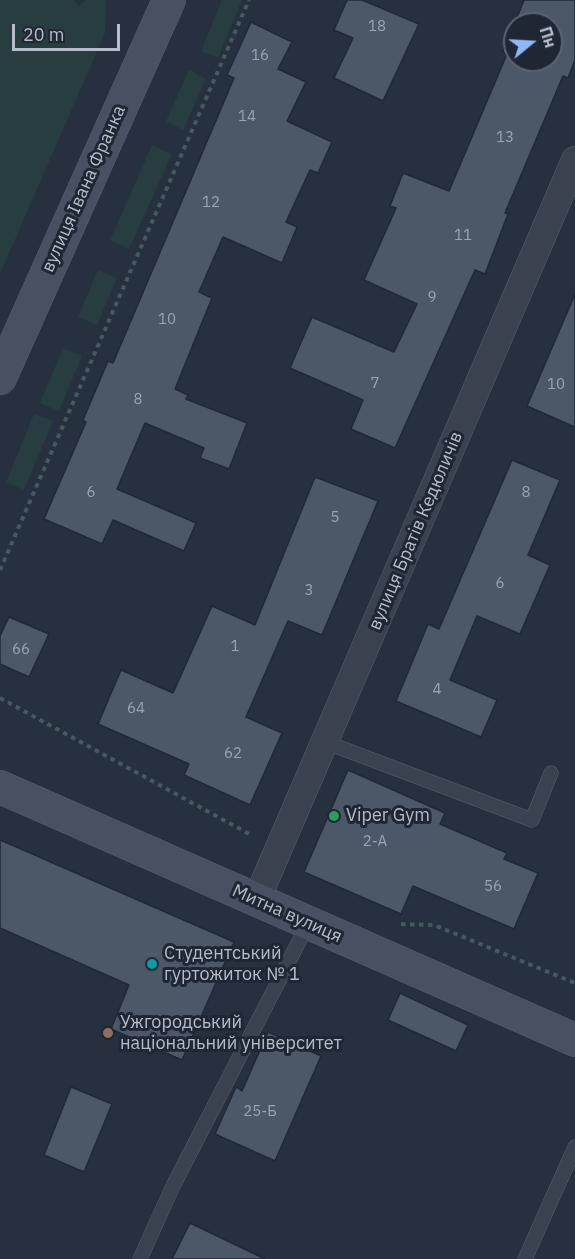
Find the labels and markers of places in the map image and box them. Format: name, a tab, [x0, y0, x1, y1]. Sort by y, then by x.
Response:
place label: Viper Gym	[346, 805, 430, 827]
marker: Viper Gym	[327, 809, 341, 823]
place label: Студентський гуртожиток № 1	[164, 943, 300, 986]
marker: Студентський гуртожиток № 1	[145, 957, 159, 971]
place label: Ужгородський національний університет	[120, 1012, 342, 1054]
marker: Ужгородський національний університет	[101, 1026, 115, 1040]

